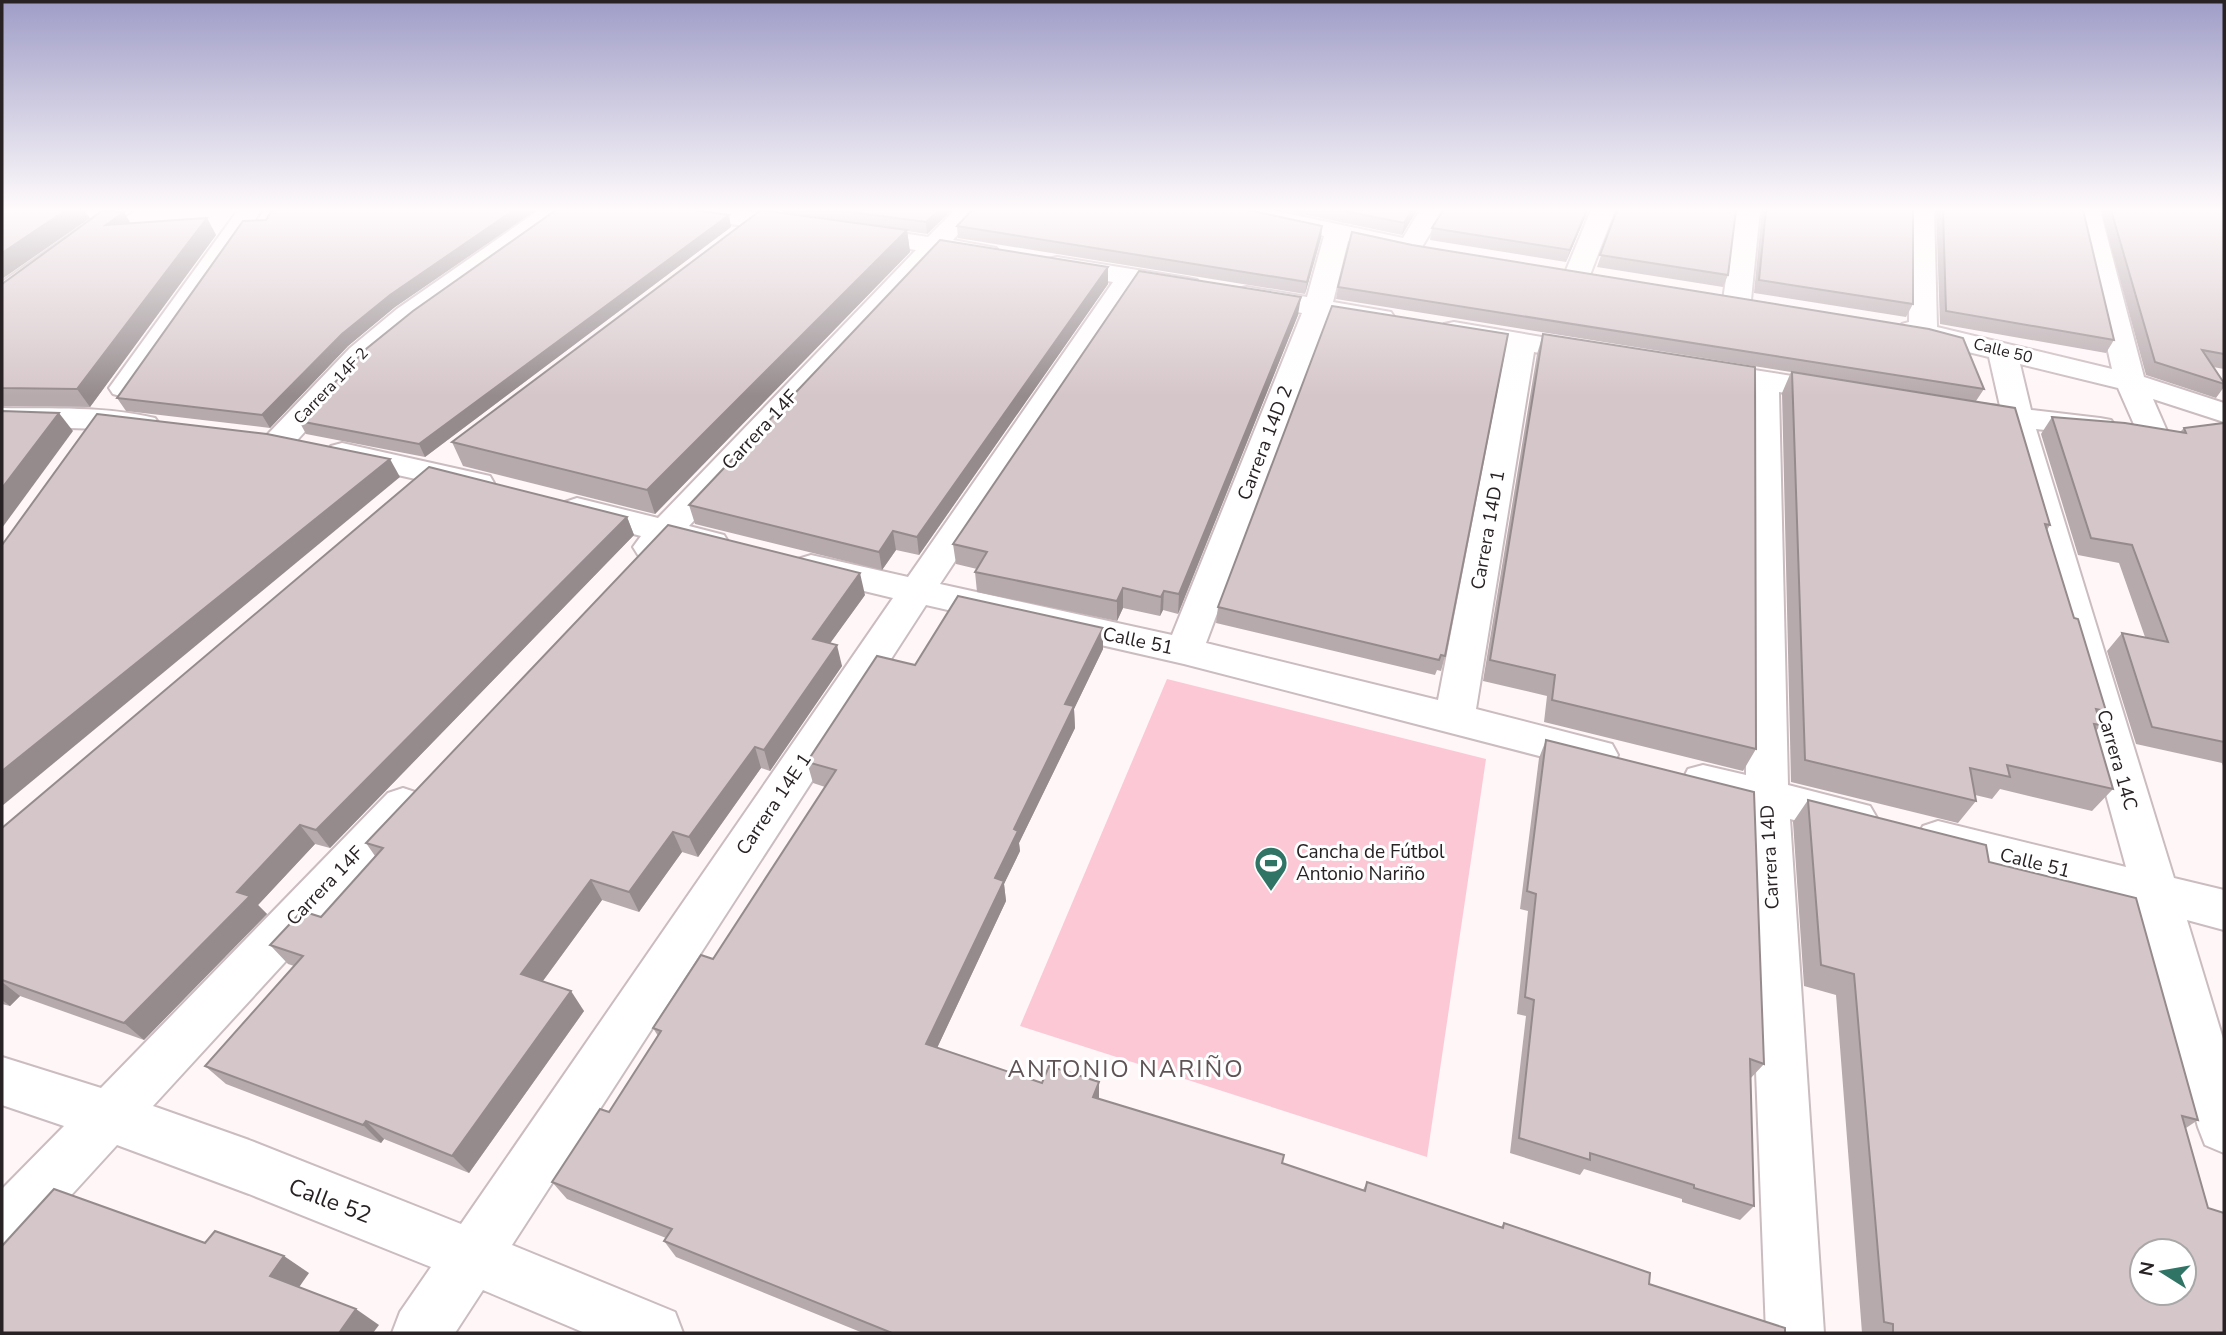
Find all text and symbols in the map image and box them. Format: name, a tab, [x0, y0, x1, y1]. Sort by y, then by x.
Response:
street label: Calle 50	[1971, 333, 2035, 369]
street label: Carrera 14F 2	[289, 343, 373, 429]
street label: Carrera 14D 2	[1231, 382, 1299, 504]
street label: Carrera 14F	[716, 384, 804, 476]
street label: Carrera 14D 1	[1465, 468, 1511, 592]
street label: Calle 51	[1100, 621, 1176, 661]
street label: Carrera 14C	[2090, 707, 2144, 813]
street label: Carrera 14E 1	[730, 748, 818, 860]
street label: Carrera 14D	[1754, 804, 1786, 910]
place label: Cancha de Fútbol Antonio Nariño	[1296, 839, 1445, 887]
street label: Carrera 14F	[281, 841, 369, 931]
street label: Calle 51	[1997, 842, 2073, 884]
sports icon: Cancha de Fútbol Antonio Nariño	[1252, 844, 1290, 893]
district label: ANTONIO NARIÑO	[1007, 1053, 1245, 1085]
street label: Calle 52	[284, 1171, 376, 1231]
north arrow	[2128, 1237, 2198, 1307]
text: N	[2133, 1259, 2161, 1278]

